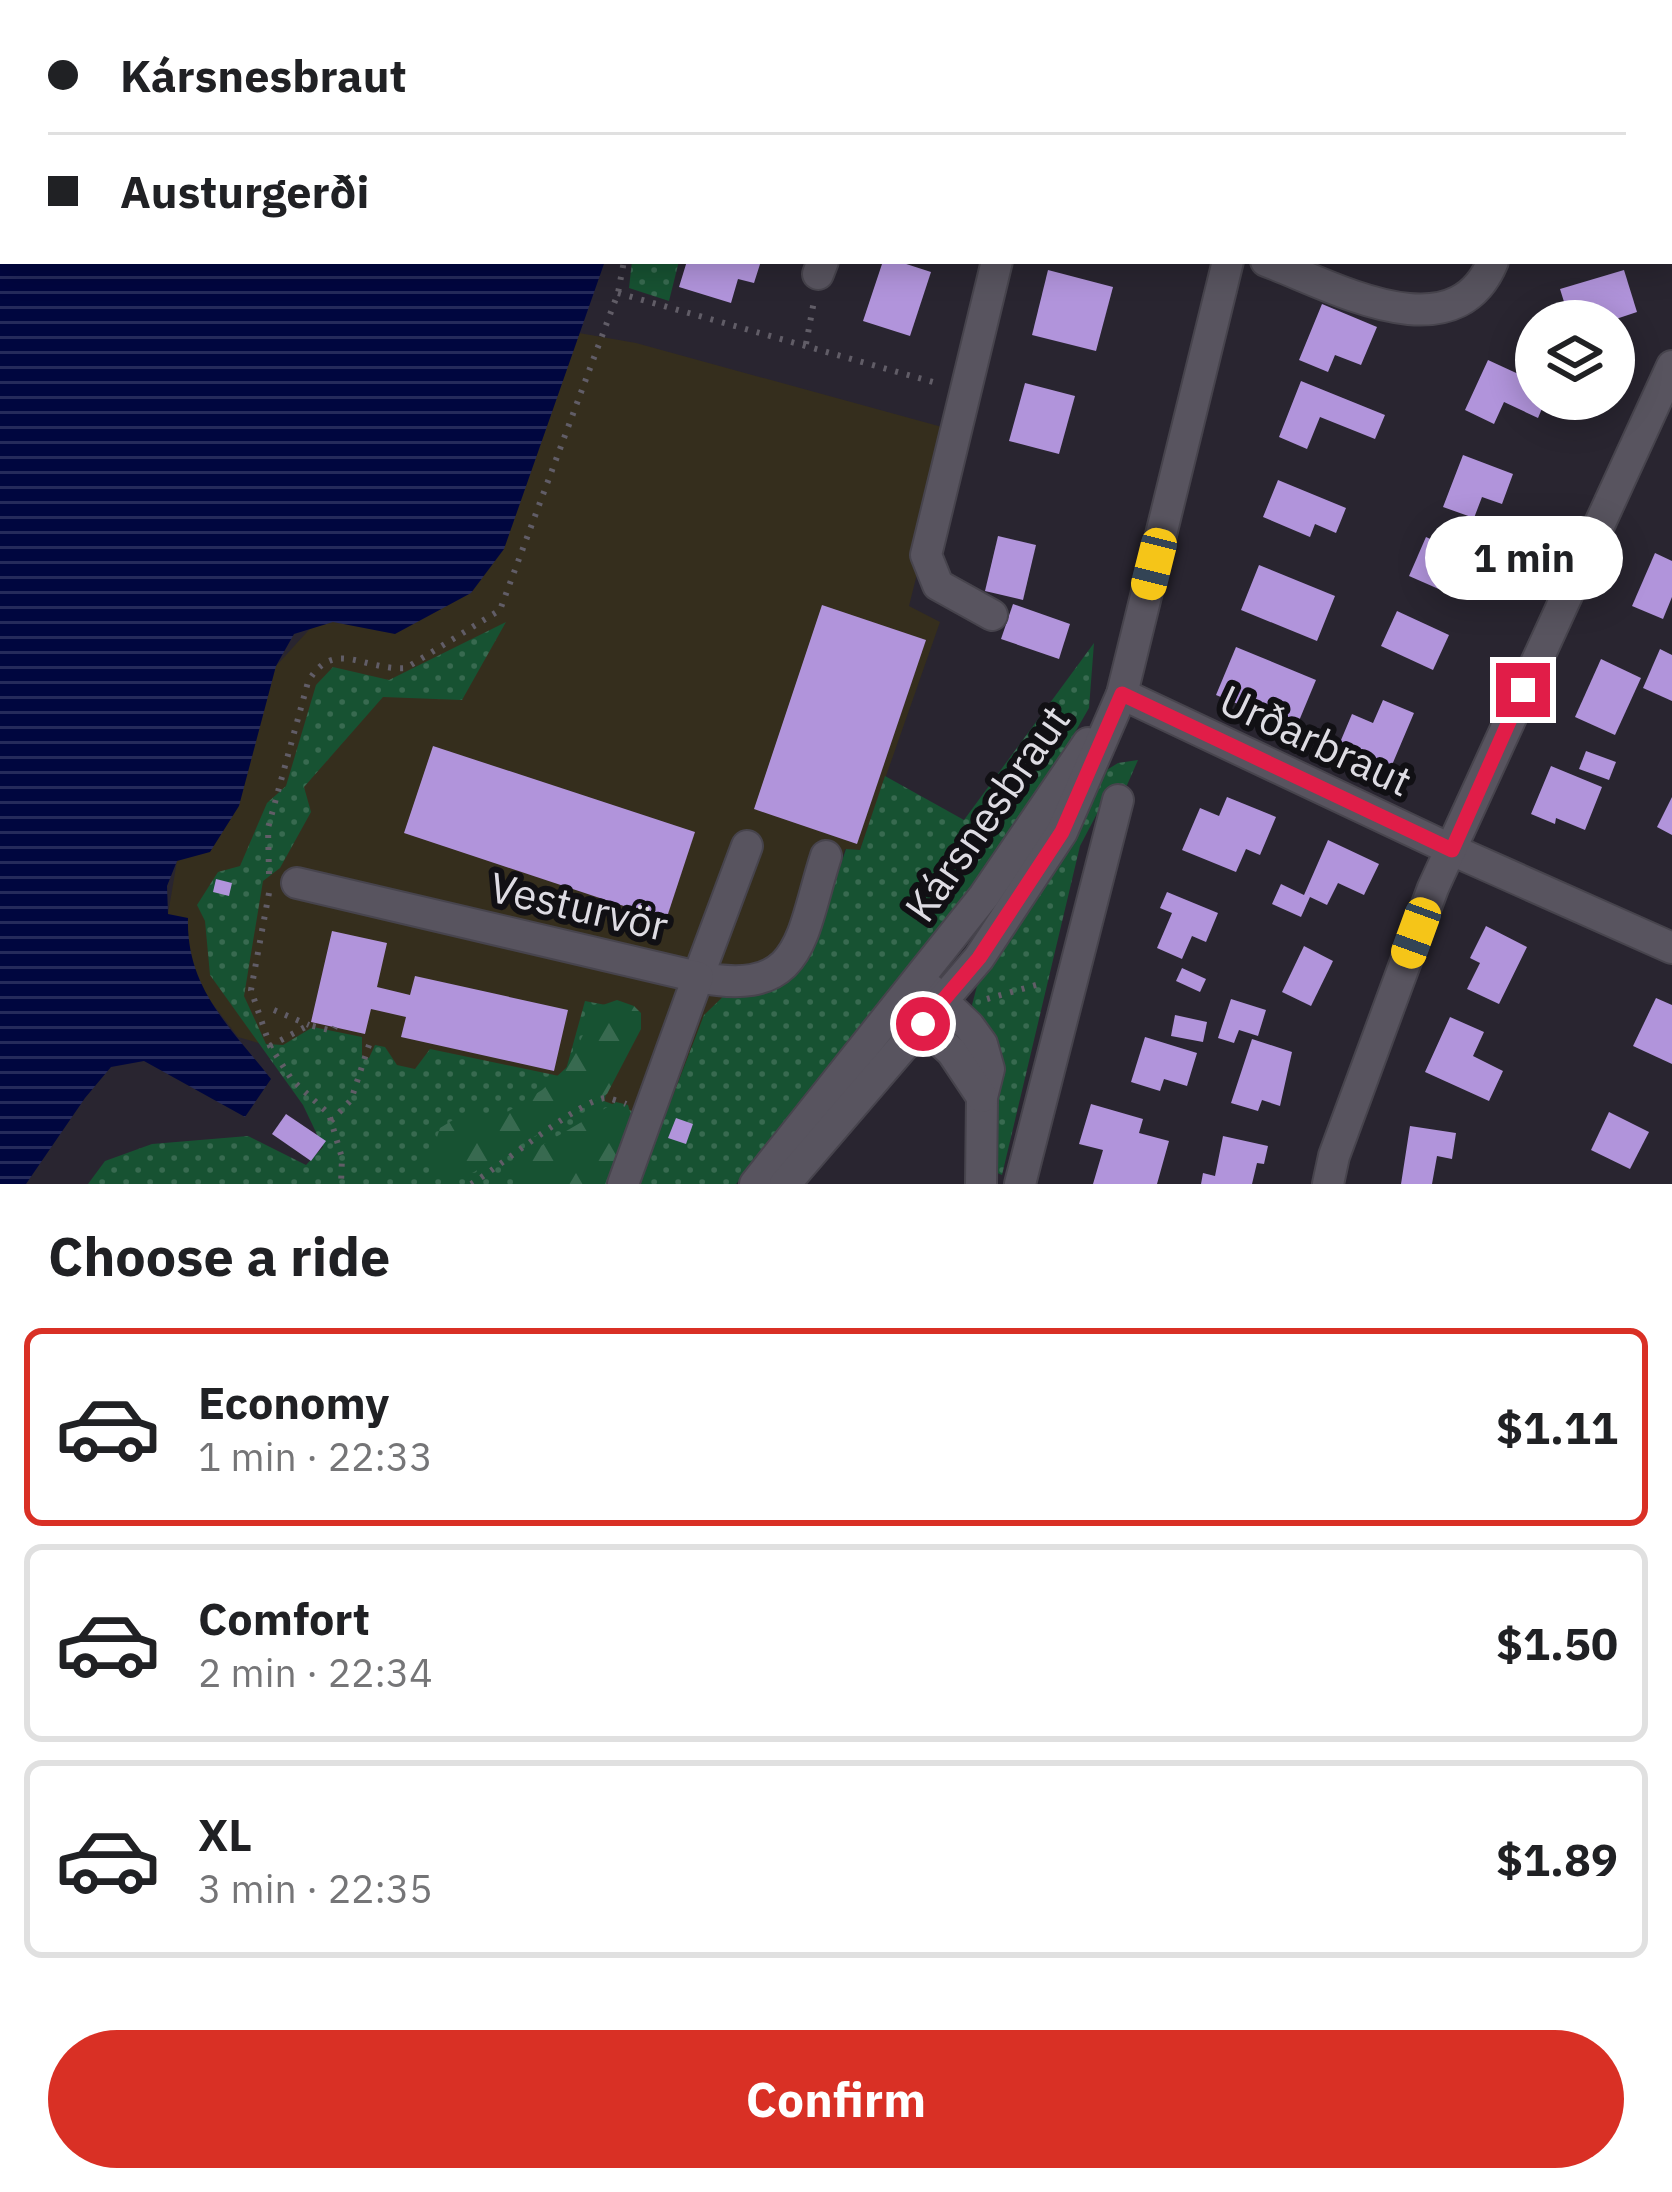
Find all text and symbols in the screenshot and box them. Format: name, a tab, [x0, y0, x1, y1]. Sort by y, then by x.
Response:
text: Kársnesbraut	[120, 46, 407, 104]
text: Austurgerði	[120, 162, 369, 220]
map controls	[1515, 300, 1635, 420]
button: layers	[1515, 300, 1635, 420]
callout: 1 min	[1424, 516, 1622, 600]
car	[1128, 525, 1180, 603]
text: 1 min	[1473, 532, 1575, 583]
route end	[1496, 663, 1550, 717]
street label: Urðarbraut	[1211, 672, 1421, 808]
street label: Kársnesbraut	[892, 694, 1082, 932]
street label: Vesturvör	[485, 859, 673, 953]
car	[1387, 893, 1445, 973]
route start	[896, 997, 950, 1051]
text: Choose a ride	[48, 1221, 390, 1291]
icon: car	[54, 1373, 162, 1481]
text: Economy	[198, 1373, 389, 1431]
text: $1.11	[1496, 1398, 1618, 1456]
text: 1 min · 22:33	[198, 1431, 433, 1482]
icon: car	[54, 1589, 162, 1697]
text: Comfort	[198, 1589, 370, 1647]
text: $1.50	[1496, 1614, 1618, 1672]
text: 2 min · 22:34	[198, 1647, 433, 1698]
icon: car	[54, 1805, 162, 1913]
text: XL	[198, 1805, 252, 1863]
text: $1.89	[1496, 1830, 1618, 1888]
text: 3 min · 22:35	[198, 1863, 433, 1914]
button: Confirm	[48, 2030, 1624, 2168]

